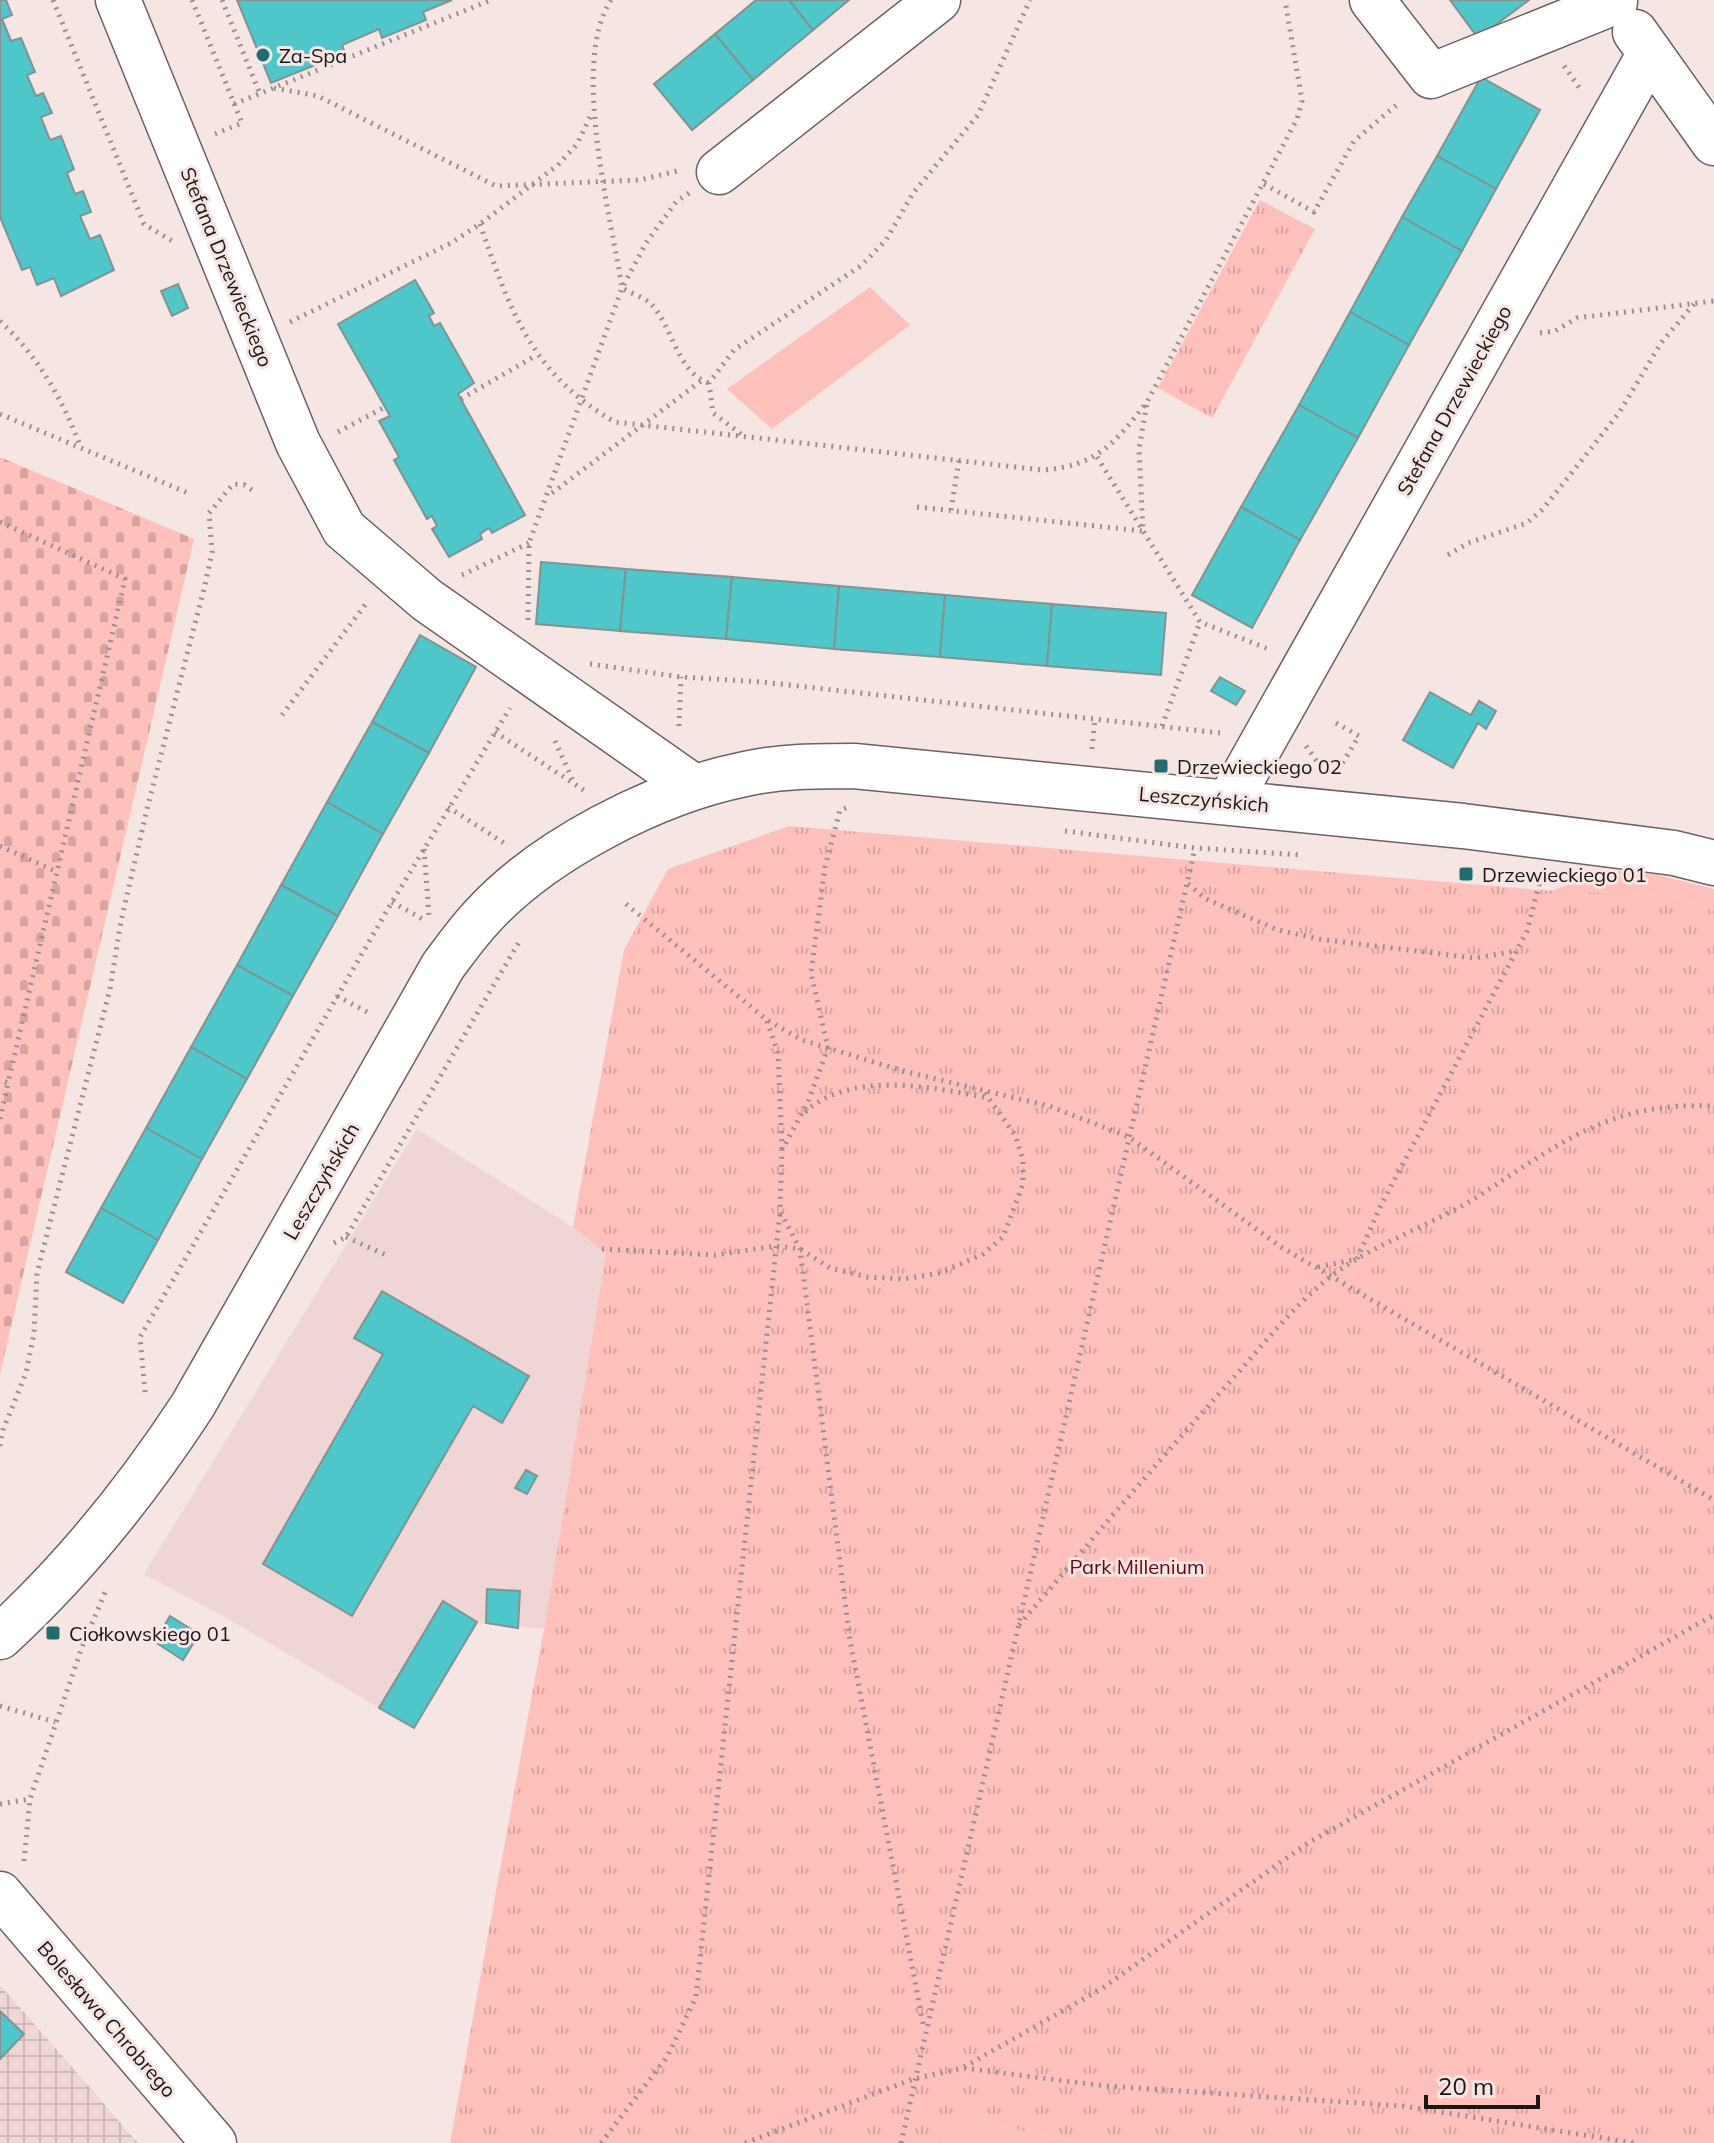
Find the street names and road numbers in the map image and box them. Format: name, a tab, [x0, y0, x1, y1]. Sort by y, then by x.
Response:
street label: Stefana Drzewieckiego	[175, 163, 279, 371]
street label: Stefana Drzewieckiego	[1391, 301, 1517, 499]
street label: Leszczyńskich	[1138, 781, 1270, 817]
street label: Leszczyńskich	[277, 1118, 365, 1244]
street label: Bolesława Chrobrego	[32, 1936, 182, 2102]

